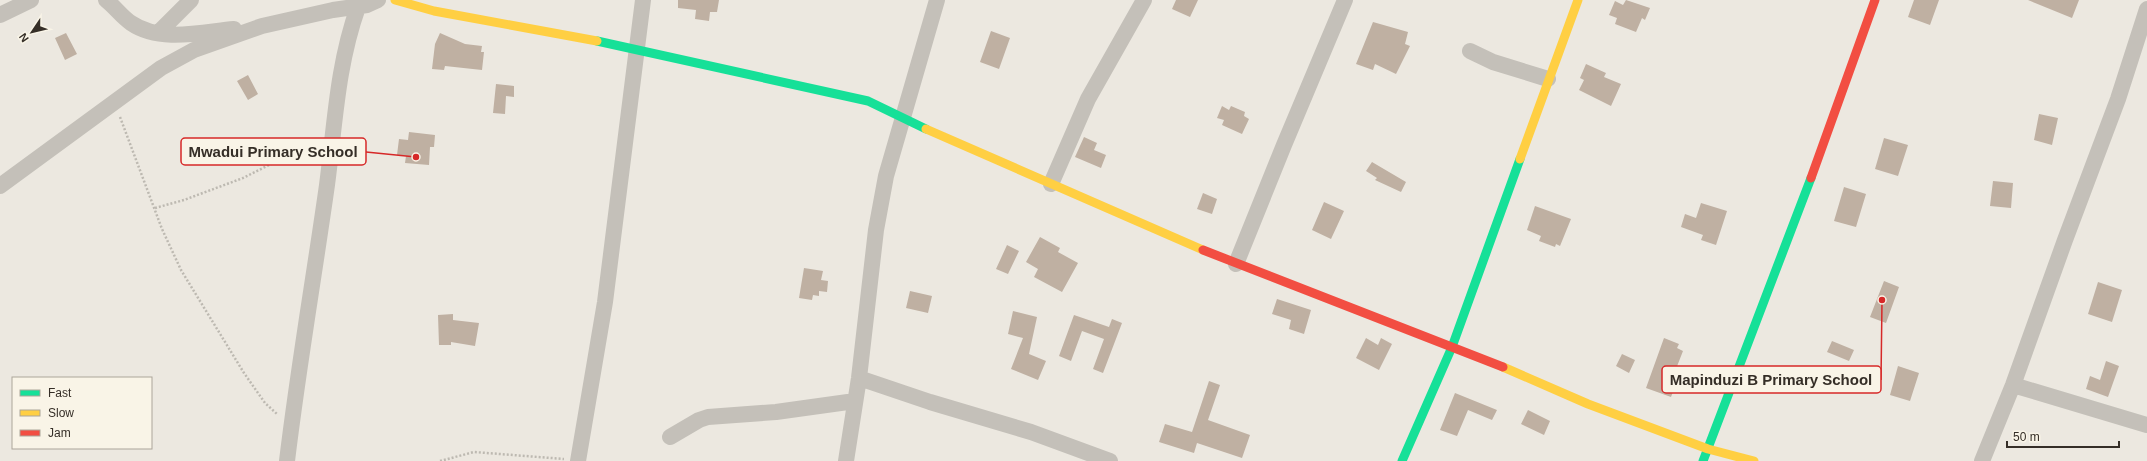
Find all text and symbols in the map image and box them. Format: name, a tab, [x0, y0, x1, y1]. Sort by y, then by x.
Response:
north arrow	[12, 12, 52, 52]
text: N	[17, 31, 31, 44]
callout: Mwadui Primary School	[181, 138, 366, 165]
text: Mwadui Primary School	[188, 143, 358, 160]
callout: Mapinduzi B Primary School	[1662, 366, 1881, 393]
text: Mapinduzi B Primary School	[1670, 371, 1872, 388]
legend	[12, 377, 152, 449]
text: Fast	[48, 386, 72, 400]
text: Slow	[48, 406, 74, 420]
scale bar	[2007, 423, 2119, 449]
text: Jam	[48, 426, 71, 440]
text: 50 m	[2013, 430, 2040, 444]

